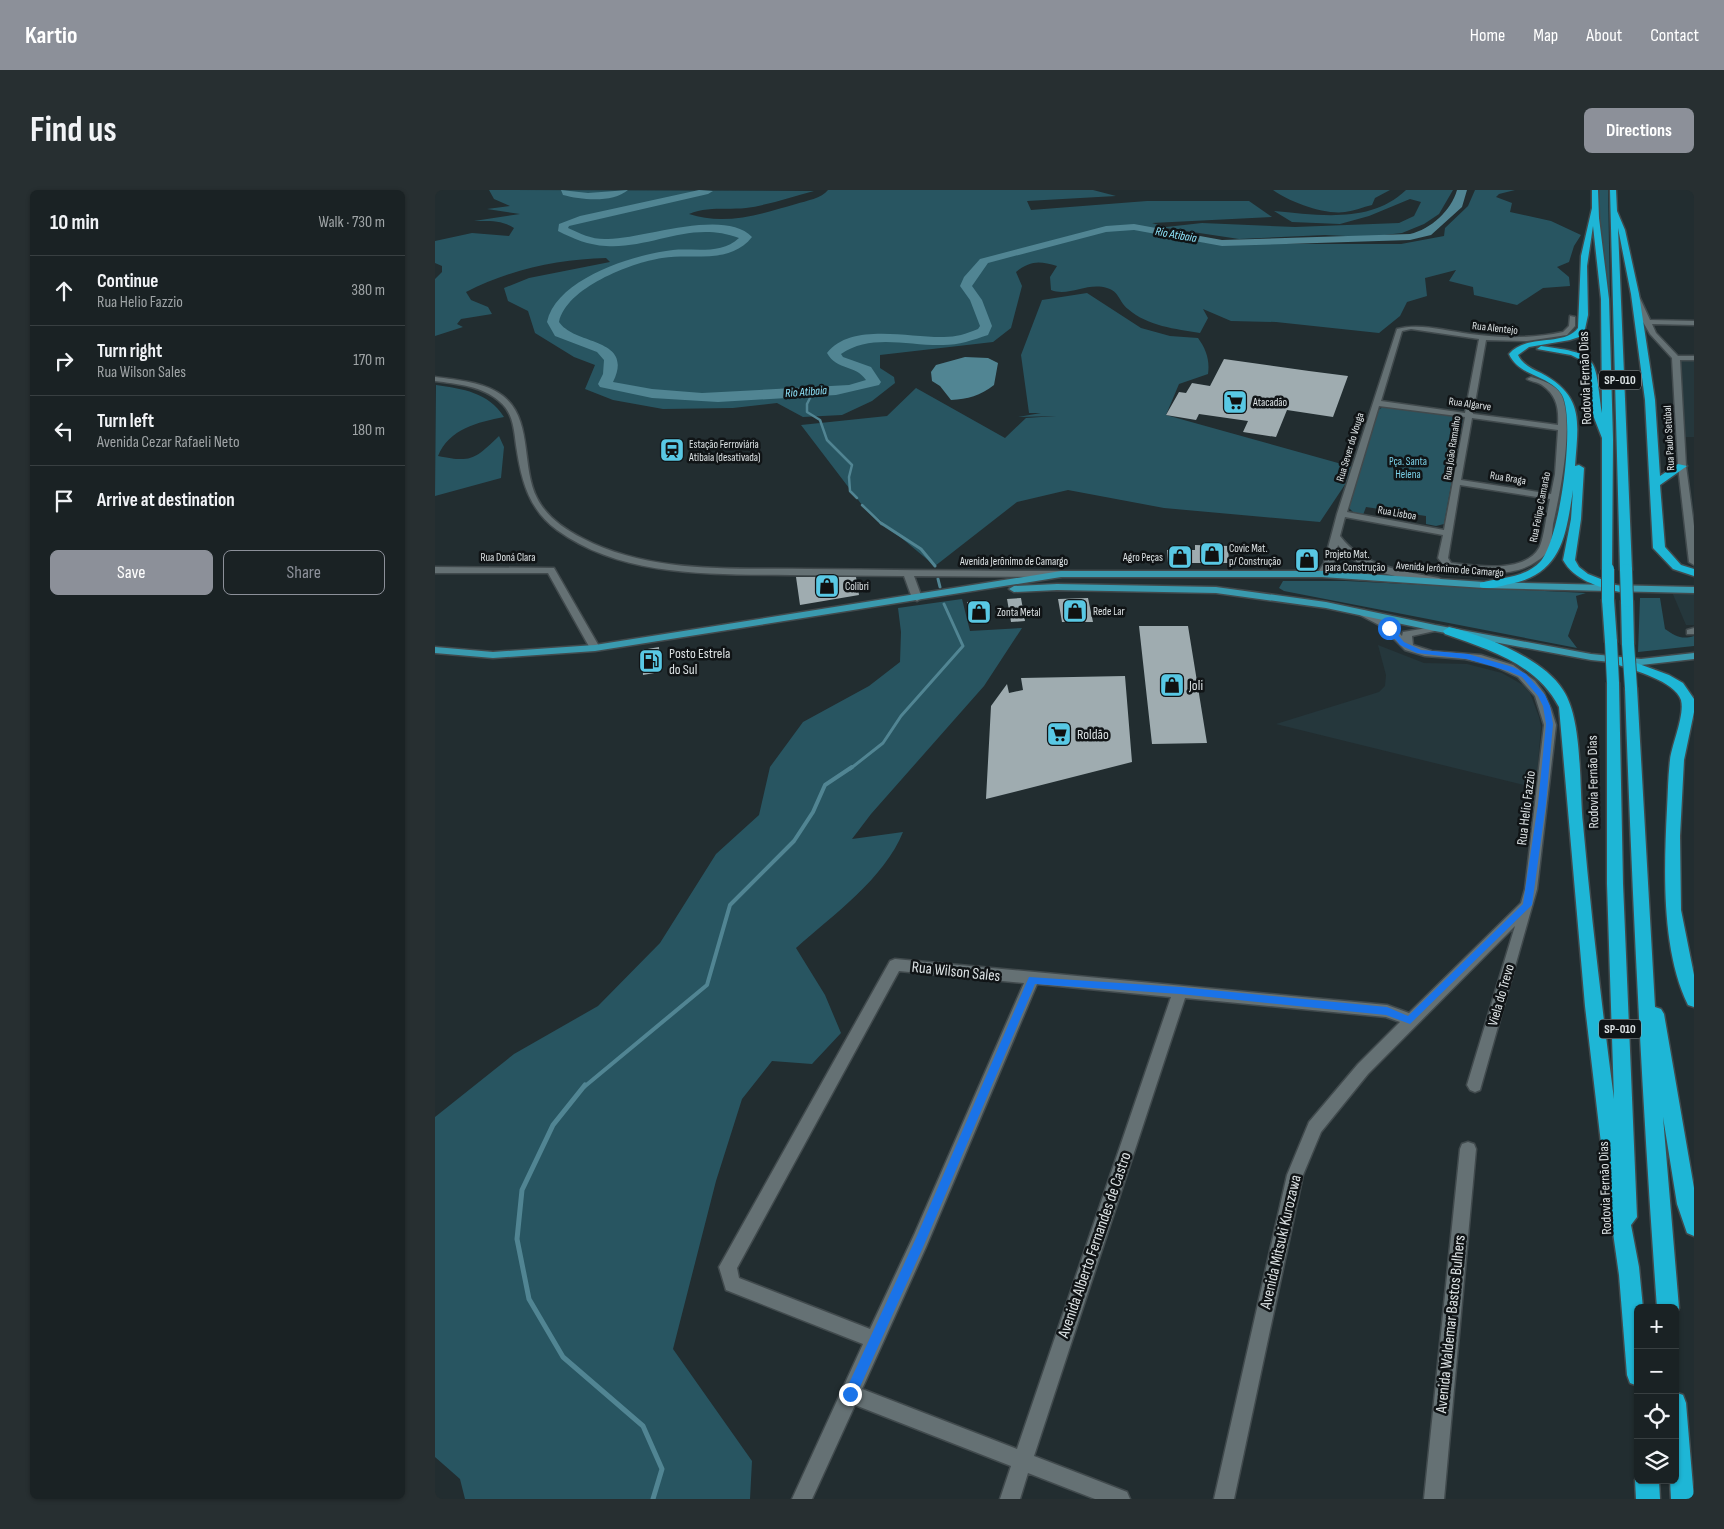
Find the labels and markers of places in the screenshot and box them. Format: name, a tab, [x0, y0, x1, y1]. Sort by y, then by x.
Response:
supermarket icon: Atacadão	[1222, 389, 1248, 415]
place label: Atacadão	[1252, 396, 1288, 409]
station icon: Estação Ferroviária Atibaia (desativada)	[659, 437, 685, 463]
place label: Estação Ferroviária Atibaia (desativada)	[688, 438, 760, 464]
shop icon: Covic Mat. p/ Construção	[1199, 541, 1225, 567]
place label: Covic Mat. p/ Construção	[1229, 542, 1282, 568]
shop icon: Agro Peças	[1167, 544, 1193, 570]
shop icon: Projeto Mat. para Construção	[1294, 547, 1320, 573]
place label: Projeto Mat. para Construção	[1325, 548, 1386, 574]
place label: Agro Peças	[1122, 551, 1163, 564]
shop icon: Colibri	[814, 573, 840, 599]
place label: Colibri	[845, 580, 869, 593]
shop icon: Rede Lar	[1062, 598, 1088, 624]
shop icon: Zonta Metal	[966, 599, 992, 625]
place label: Rede Lar	[1093, 605, 1125, 618]
place label: Zonta Metal	[997, 606, 1040, 619]
place label: Posto Estrela do Sul	[669, 645, 730, 678]
fuel station icon: Posto Estrela do Sul	[638, 648, 664, 674]
shop icon: Joli	[1159, 672, 1185, 698]
place label: Joli	[1188, 677, 1203, 694]
supermarket icon: Roldão	[1046, 721, 1072, 747]
place label: Roldão	[1077, 726, 1109, 743]

